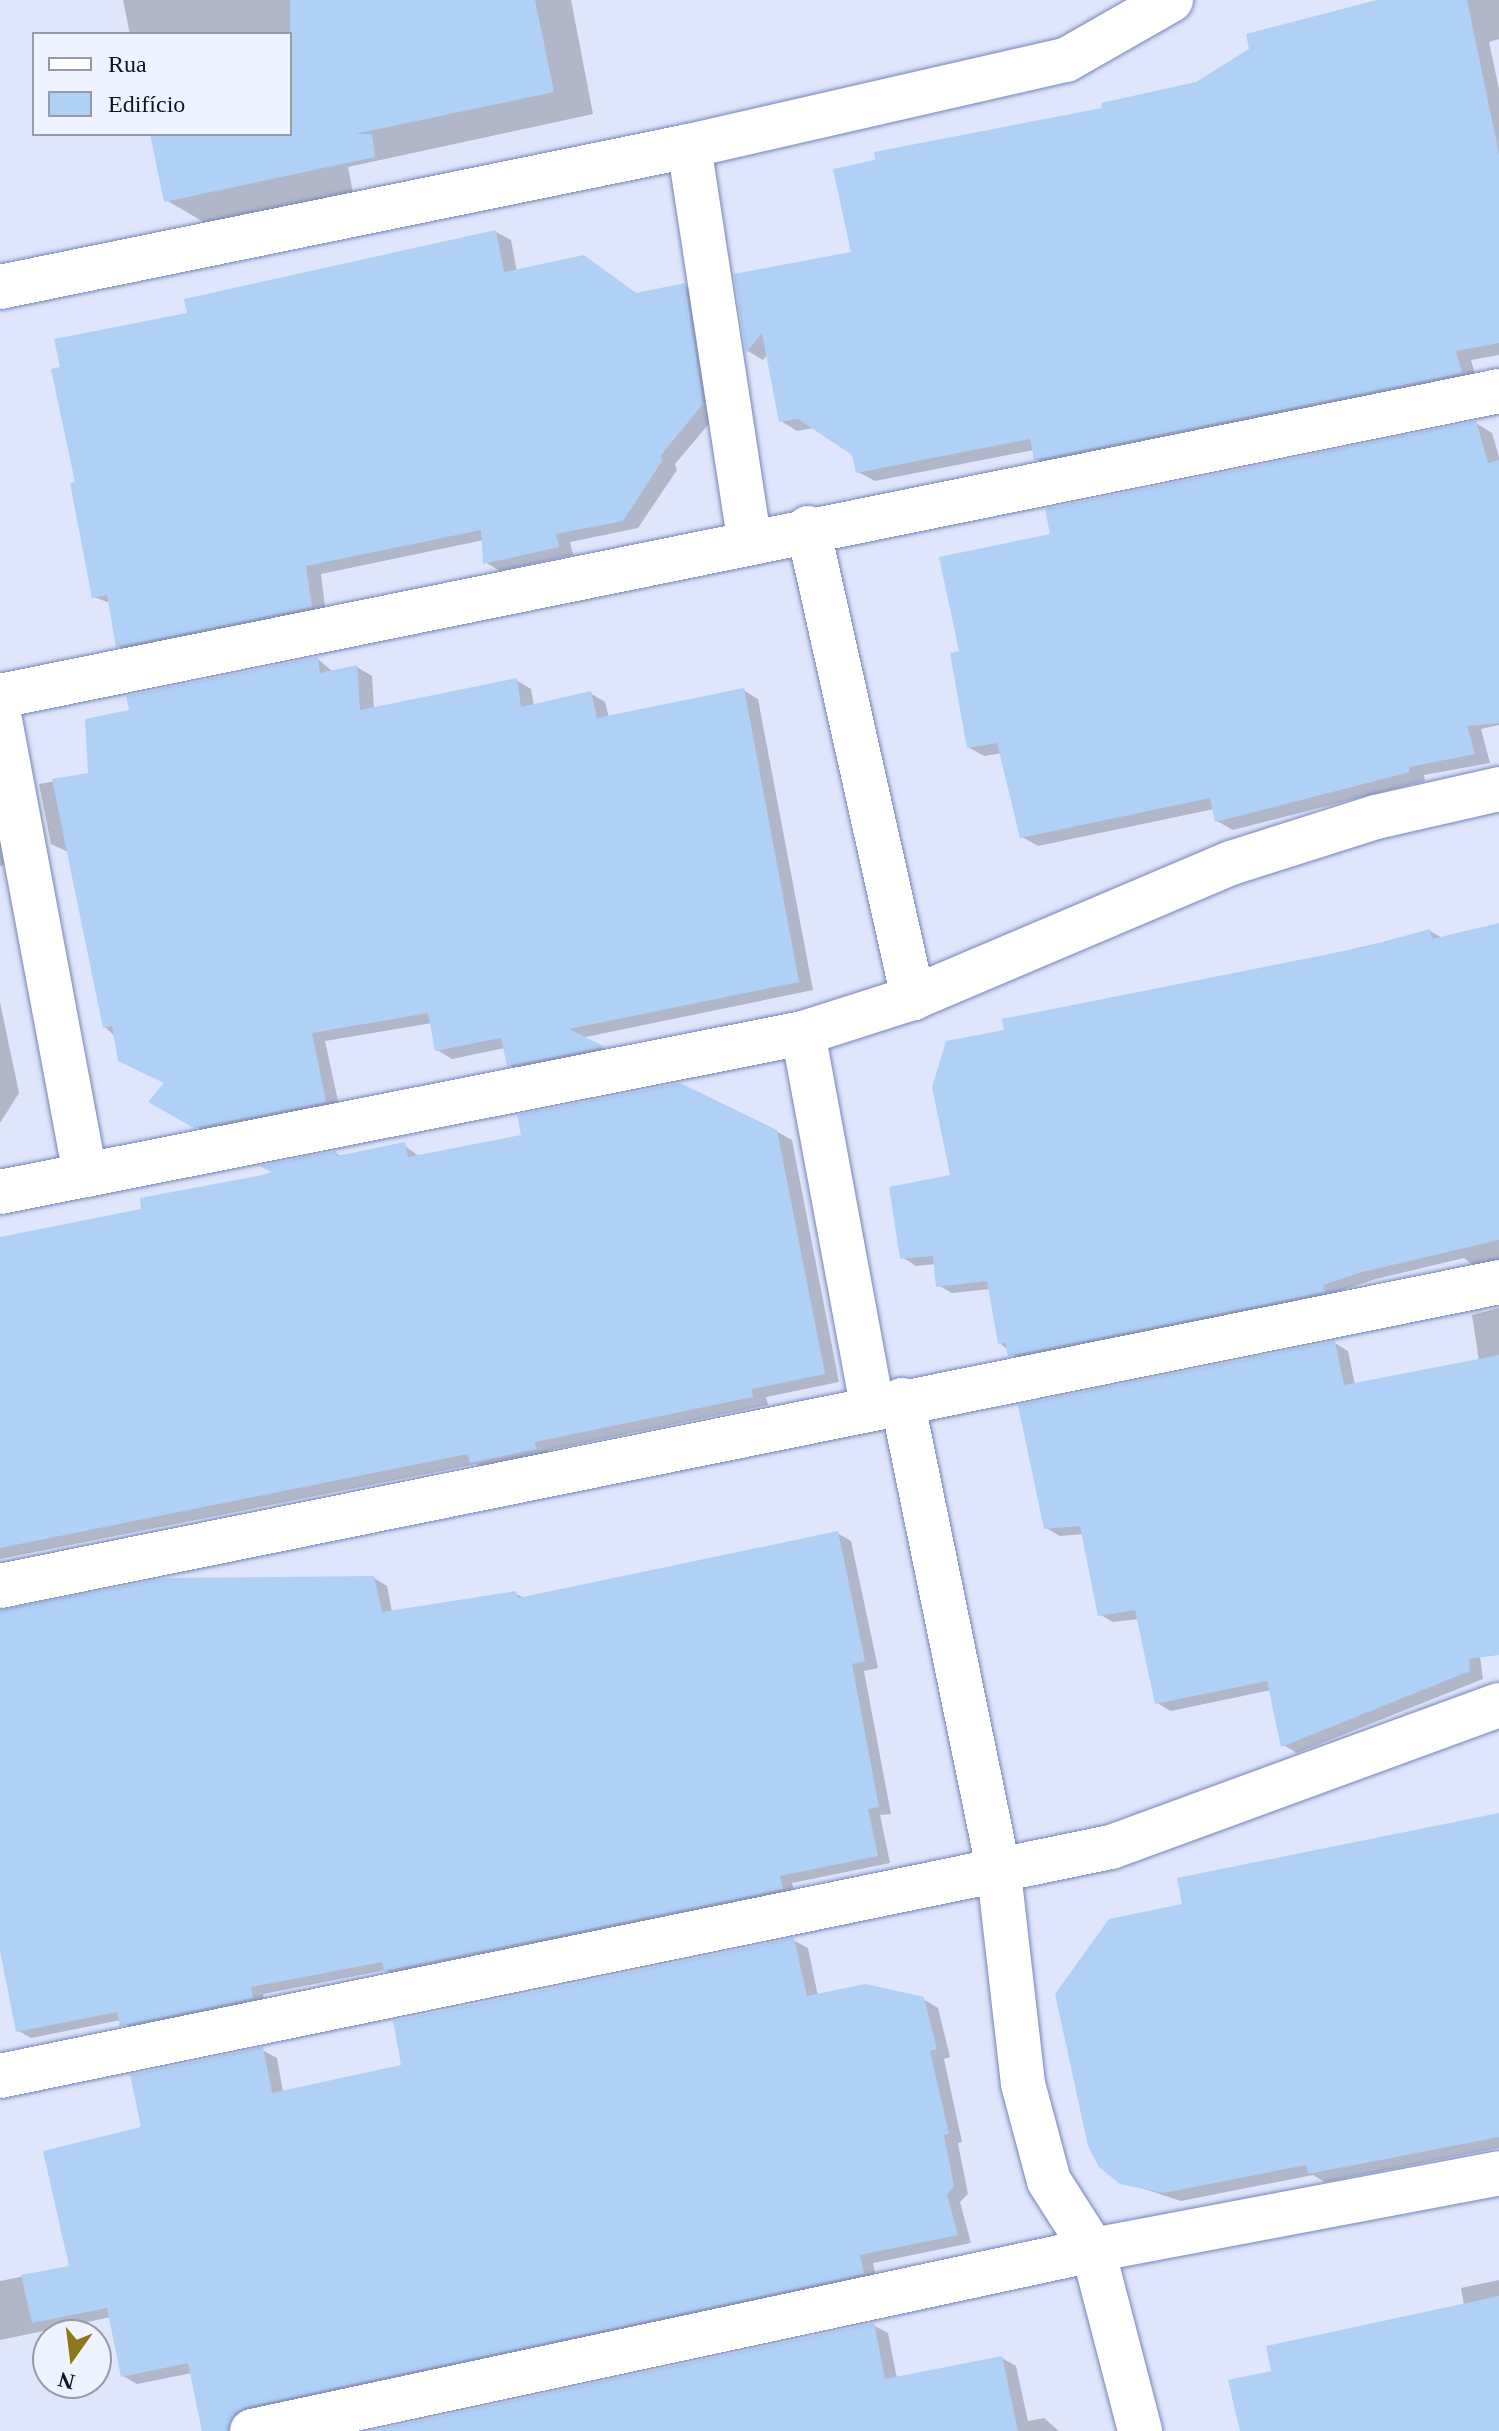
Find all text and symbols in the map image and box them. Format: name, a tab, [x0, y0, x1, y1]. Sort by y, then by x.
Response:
legend	[32, 32, 292, 136]
text: Rua	[108, 51, 147, 77]
text: Edifício	[108, 91, 185, 117]
north arrow	[32, 2319, 112, 2399]
text: N	[56, 2367, 77, 2395]

